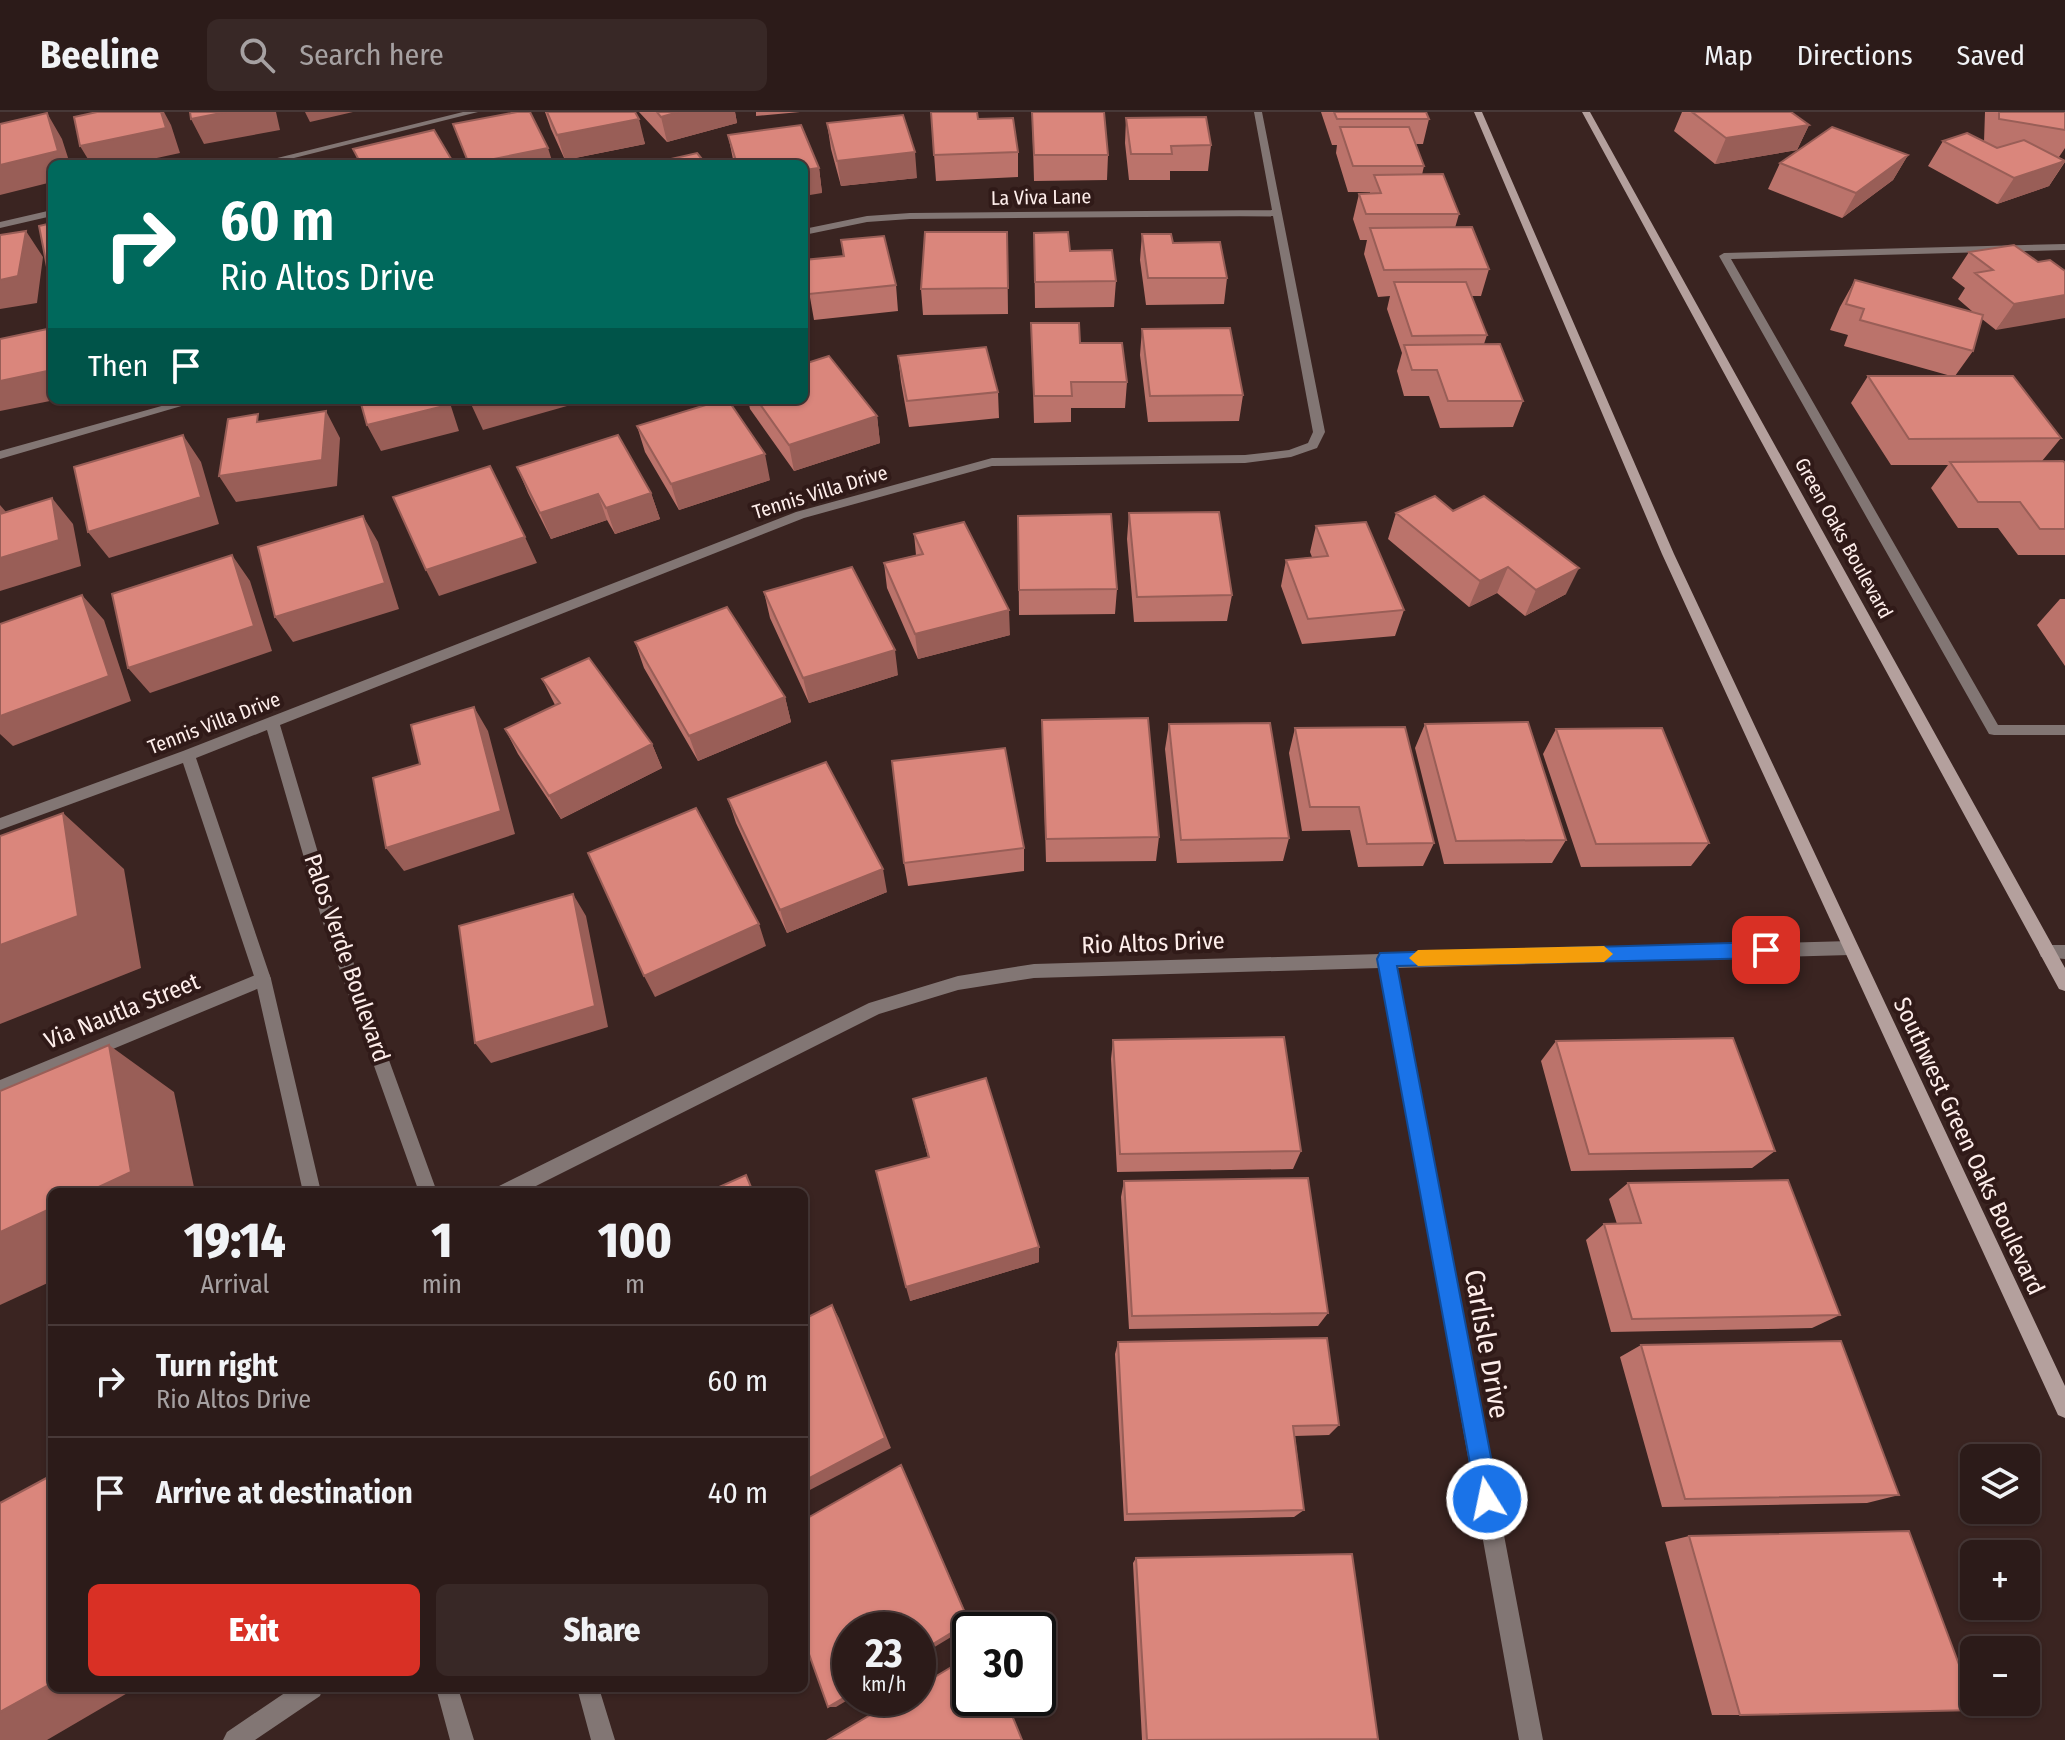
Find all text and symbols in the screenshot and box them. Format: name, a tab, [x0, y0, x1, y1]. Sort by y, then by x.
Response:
search box	[207, 19, 767, 91]
text: Beeline	[40, 32, 159, 78]
icon: search	[235, 33, 279, 77]
text: Search here	[299, 37, 444, 73]
text: Map	[1704, 39, 1753, 72]
text: Directions	[1797, 39, 1913, 72]
text: Saved	[1957, 39, 2025, 72]
street label: La Viva Lane	[991, 184, 1091, 210]
text: 60 m	[220, 188, 334, 255]
icon: right	[88, 192, 192, 296]
text: Rio Altos Drive	[220, 256, 435, 300]
icon: arrive	[164, 344, 208, 388]
text: Then	[88, 348, 148, 384]
street label: Green Oaks Boulevard	[1790, 453, 1898, 623]
street label: Tennis Villa Drive	[750, 460, 890, 524]
street label: Tennis Villa Drive	[144, 687, 284, 759]
street label: Palos Verde Boulevard	[298, 850, 396, 1066]
pin	[1732, 916, 1800, 984]
street label: Rio Altos Drive	[1081, 927, 1225, 959]
icon: arrive	[1744, 928, 1788, 972]
street label: Via Nautla Street	[40, 967, 204, 1055]
street label: Southwest Green Oaks Boulevard	[1888, 993, 2050, 1299]
text: 19:14	[184, 1212, 286, 1270]
text: 1	[431, 1212, 452, 1270]
text: 100	[598, 1212, 672, 1270]
street label: Carlisle Drive	[1458, 1267, 1516, 1421]
text: Arrival	[200, 1269, 269, 1300]
text: min	[422, 1269, 462, 1300]
text: m	[625, 1269, 645, 1300]
text: Turn right	[156, 1348, 278, 1384]
icon: right	[88, 1359, 132, 1403]
text: 60 m	[707, 1363, 768, 1399]
text: Rio Altos Drive	[156, 1384, 311, 1415]
map controls	[1960, 1444, 2040, 1716]
button: layers	[1960, 1444, 2040, 1524]
position arrow	[1445, 1457, 1529, 1541]
icon: arrive	[88, 1471, 132, 1515]
text: Arrive at destination	[156, 1475, 413, 1511]
text: 40 m	[708, 1475, 768, 1511]
button: +	[1960, 1540, 2040, 1620]
button: Exit	[88, 1584, 420, 1676]
button: Share	[436, 1584, 768, 1676]
speed limit sign: 30	[952, 1612, 1056, 1716]
text: 23	[865, 1630, 903, 1678]
button: −	[1960, 1636, 2040, 1716]
text: km/h	[862, 1672, 906, 1696]

